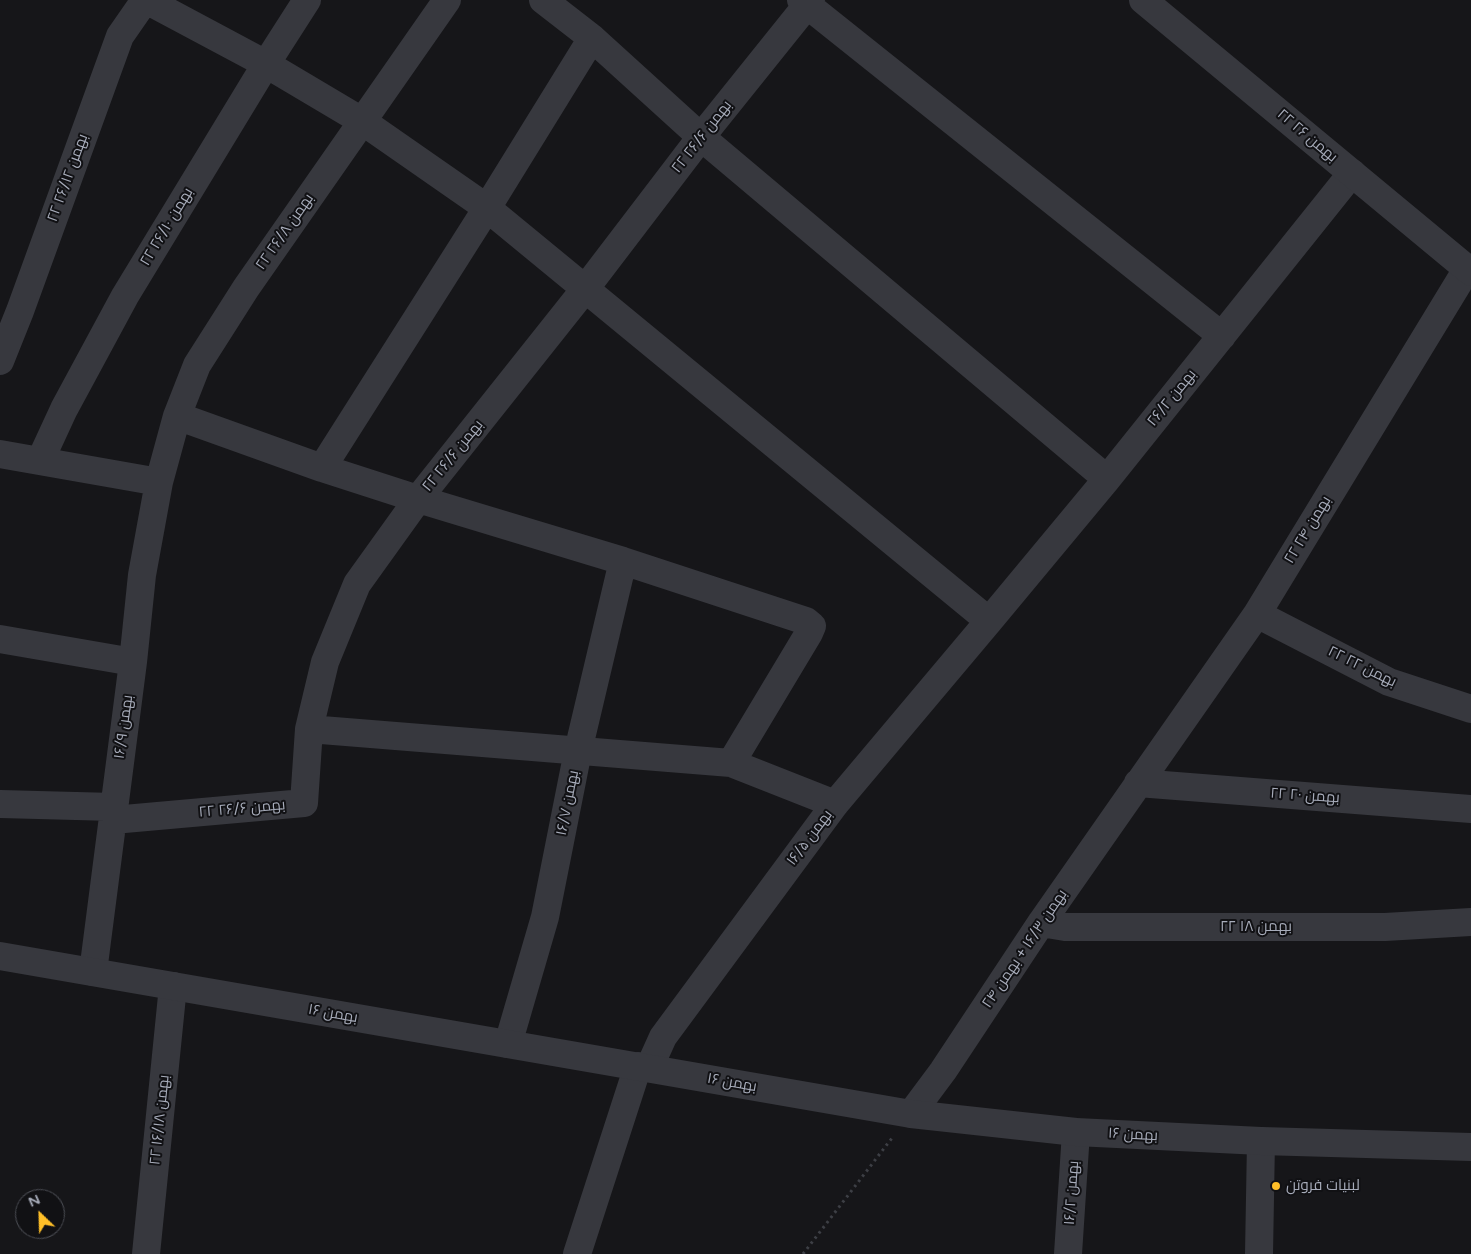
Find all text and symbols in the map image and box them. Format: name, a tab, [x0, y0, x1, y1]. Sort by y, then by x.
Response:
street label: ۲۲ بهمن ۲۶/۶	[668, 97, 736, 177]
street label: ۲۲ بهمن ۲۶	[1273, 106, 1341, 166]
street label: ۲۲ بهمن ۲۶/۱۲	[44, 132, 92, 224]
street label: ۲۲ بهمن ۲۶/۱۰	[137, 185, 197, 269]
street label: ۲۲ بهمن ۲۶/۸	[252, 190, 318, 274]
street label: بهمن ۲۶/۲	[1144, 366, 1200, 430]
street label: ۲۲ بهمن ۲۶/۶	[419, 417, 487, 495]
street label: ۲۲ بهمن ۲۴	[1281, 493, 1335, 567]
street label: ۲۲ بهمن ۲۲	[1325, 643, 1399, 691]
street label: بهمن ۱۶/۹	[111, 694, 137, 760]
street label: بهمن ۱۶/۷	[553, 769, 583, 837]
street label: ۲۲ بهمن ۲۰	[1270, 785, 1340, 807]
street label: ۲۲ بهمن ۲۶/۶	[198, 796, 286, 822]
street label: بهمن ۱۶/۵	[783, 807, 837, 869]
street label: بهمن ۱۶/۳ + بهمن ۲۴	[979, 886, 1071, 1012]
street label: ۲۲ بهمن ۱۸	[1220, 918, 1292, 936]
street label: بهمن ۱۶	[307, 1001, 359, 1027]
street label: بهمن ۱۶	[706, 1070, 758, 1096]
street label: ۲۲ بهمن ۱۶/۱۸	[146, 1074, 174, 1166]
street label: بهمن ۱۶	[1107, 1125, 1159, 1145]
street label: بهمن ۱۶/۲	[1061, 1160, 1083, 1226]
place label: لبنیات فروتن	[1286, 1177, 1360, 1195]
marker: لبنیات فروتن	[1270, 1180, 1282, 1192]
north arrow	[15, 1189, 65, 1239]
text: N	[26, 1191, 43, 1211]

